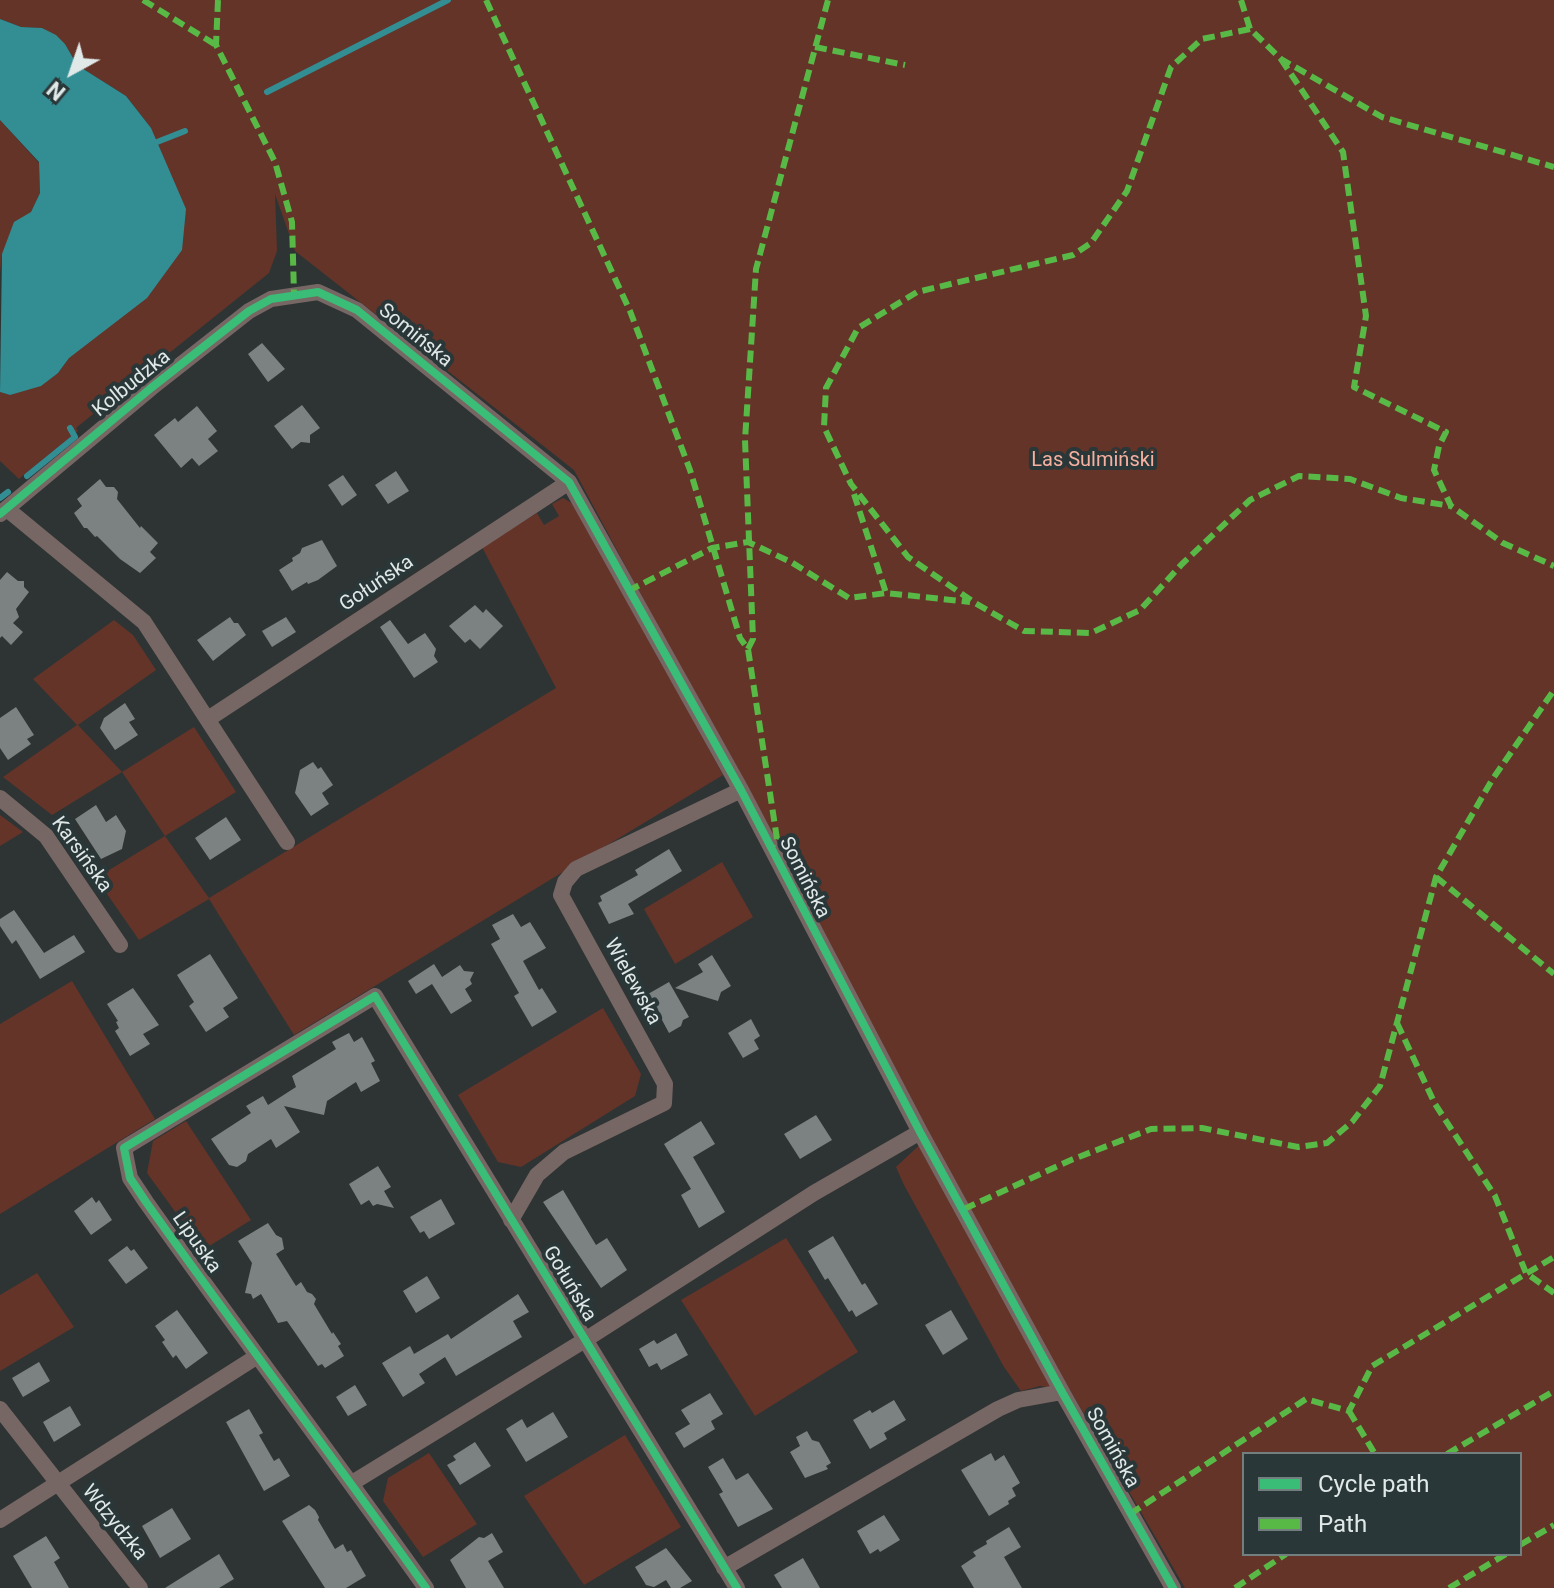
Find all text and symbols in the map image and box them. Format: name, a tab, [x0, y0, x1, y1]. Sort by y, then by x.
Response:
north arrow	[32, 32, 112, 112]
text: N	[42, 76, 70, 105]
street label: Somińska	[373, 299, 457, 373]
street label: Kolbudzka	[88, 345, 176, 423]
park label: Las Sulmiński	[1031, 449, 1155, 473]
street label: Gołuńska	[336, 551, 418, 617]
street label: Karsińska	[45, 812, 117, 898]
street label: Somińska	[773, 833, 835, 923]
street label: Wielewska	[598, 935, 666, 1029]
street label: Lipuska	[166, 1208, 226, 1278]
street label: Gołuńska	[537, 1242, 601, 1326]
street label: Somińska	[1080, 1404, 1144, 1492]
legend	[1242, 1452, 1522, 1556]
text: Cycle path	[1318, 1470, 1430, 1498]
street label: Wdzydzka	[76, 1480, 152, 1566]
text: Path	[1318, 1510, 1367, 1538]

